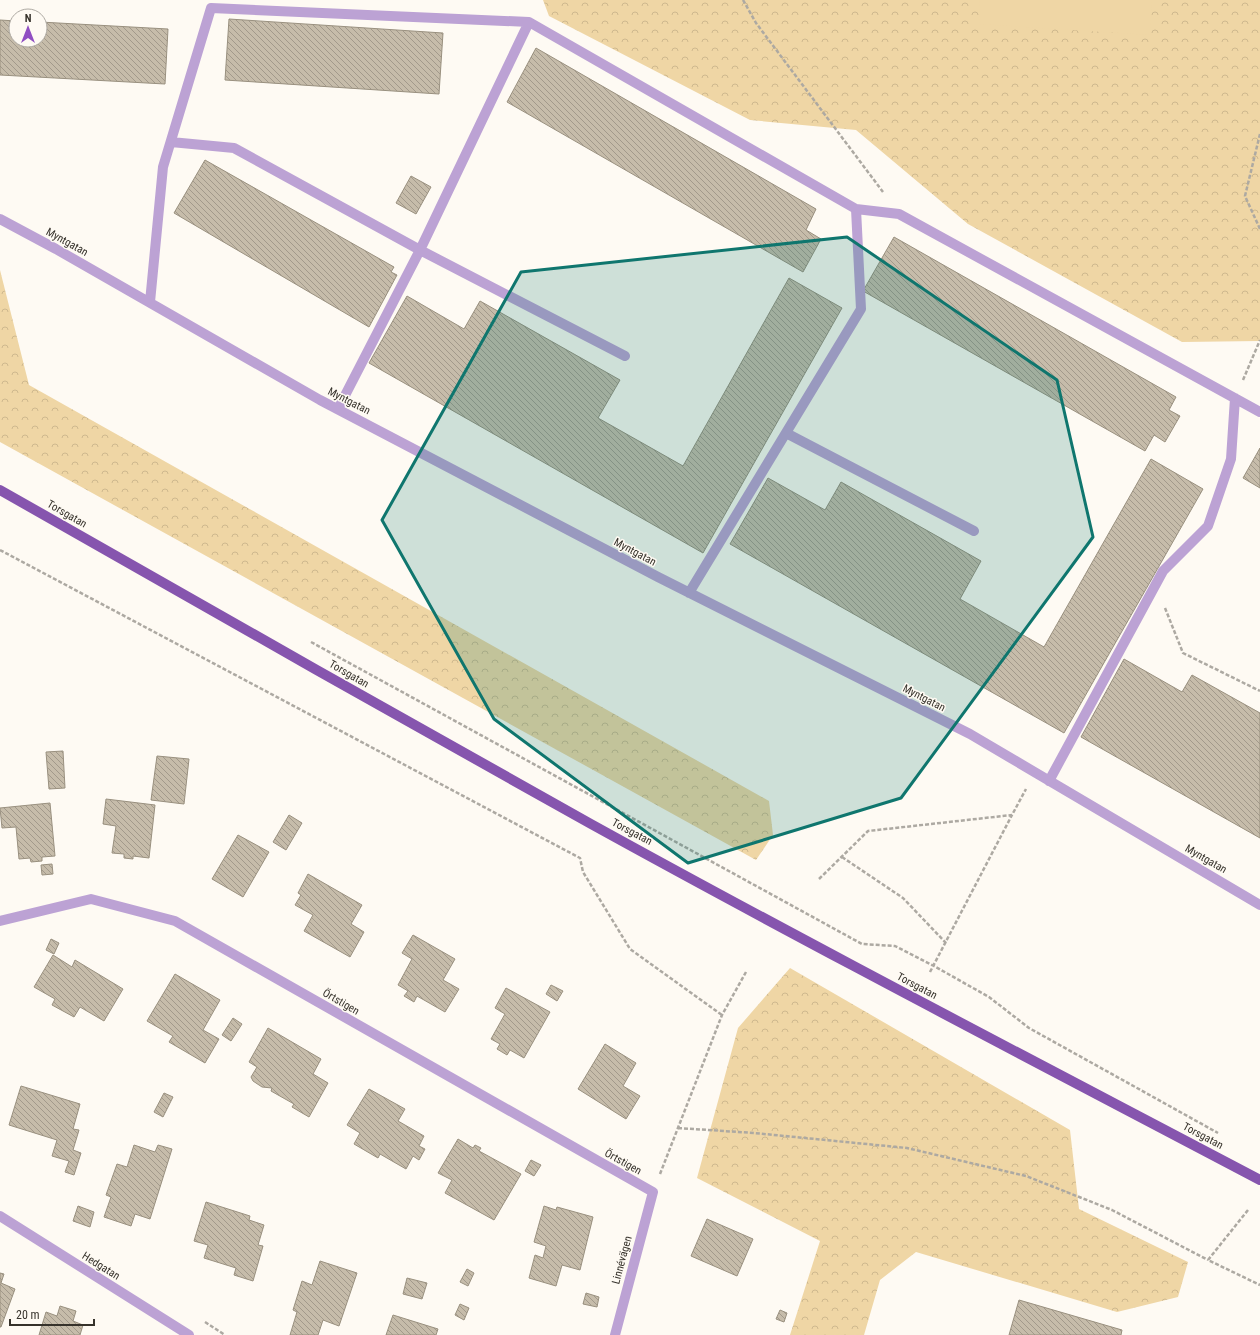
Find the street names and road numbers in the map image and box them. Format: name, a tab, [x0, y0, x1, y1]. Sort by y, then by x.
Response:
street label: Myntgatan	[44, 225, 90, 259]
street label: Myntgatan	[326, 385, 372, 417]
street label: Torsgatan	[45, 497, 89, 531]
street label: Myntgatan	[612, 535, 658, 569]
street label: Torsgatan	[327, 657, 371, 691]
street label: Myntgatan	[901, 682, 947, 714]
street label: Torsgatan	[610, 816, 654, 848]
street label: Myntgatan	[1183, 842, 1229, 876]
street label: Torsgatan	[895, 970, 939, 1002]
street label: Örtstigen	[320, 986, 362, 1018]
street label: Torsgatan	[1181, 1120, 1225, 1152]
street label: Örtstigen	[602, 1147, 644, 1177]
street label: Linnévägen	[609, 1235, 635, 1285]
street label: Hedgatan	[80, 1249, 122, 1283]

